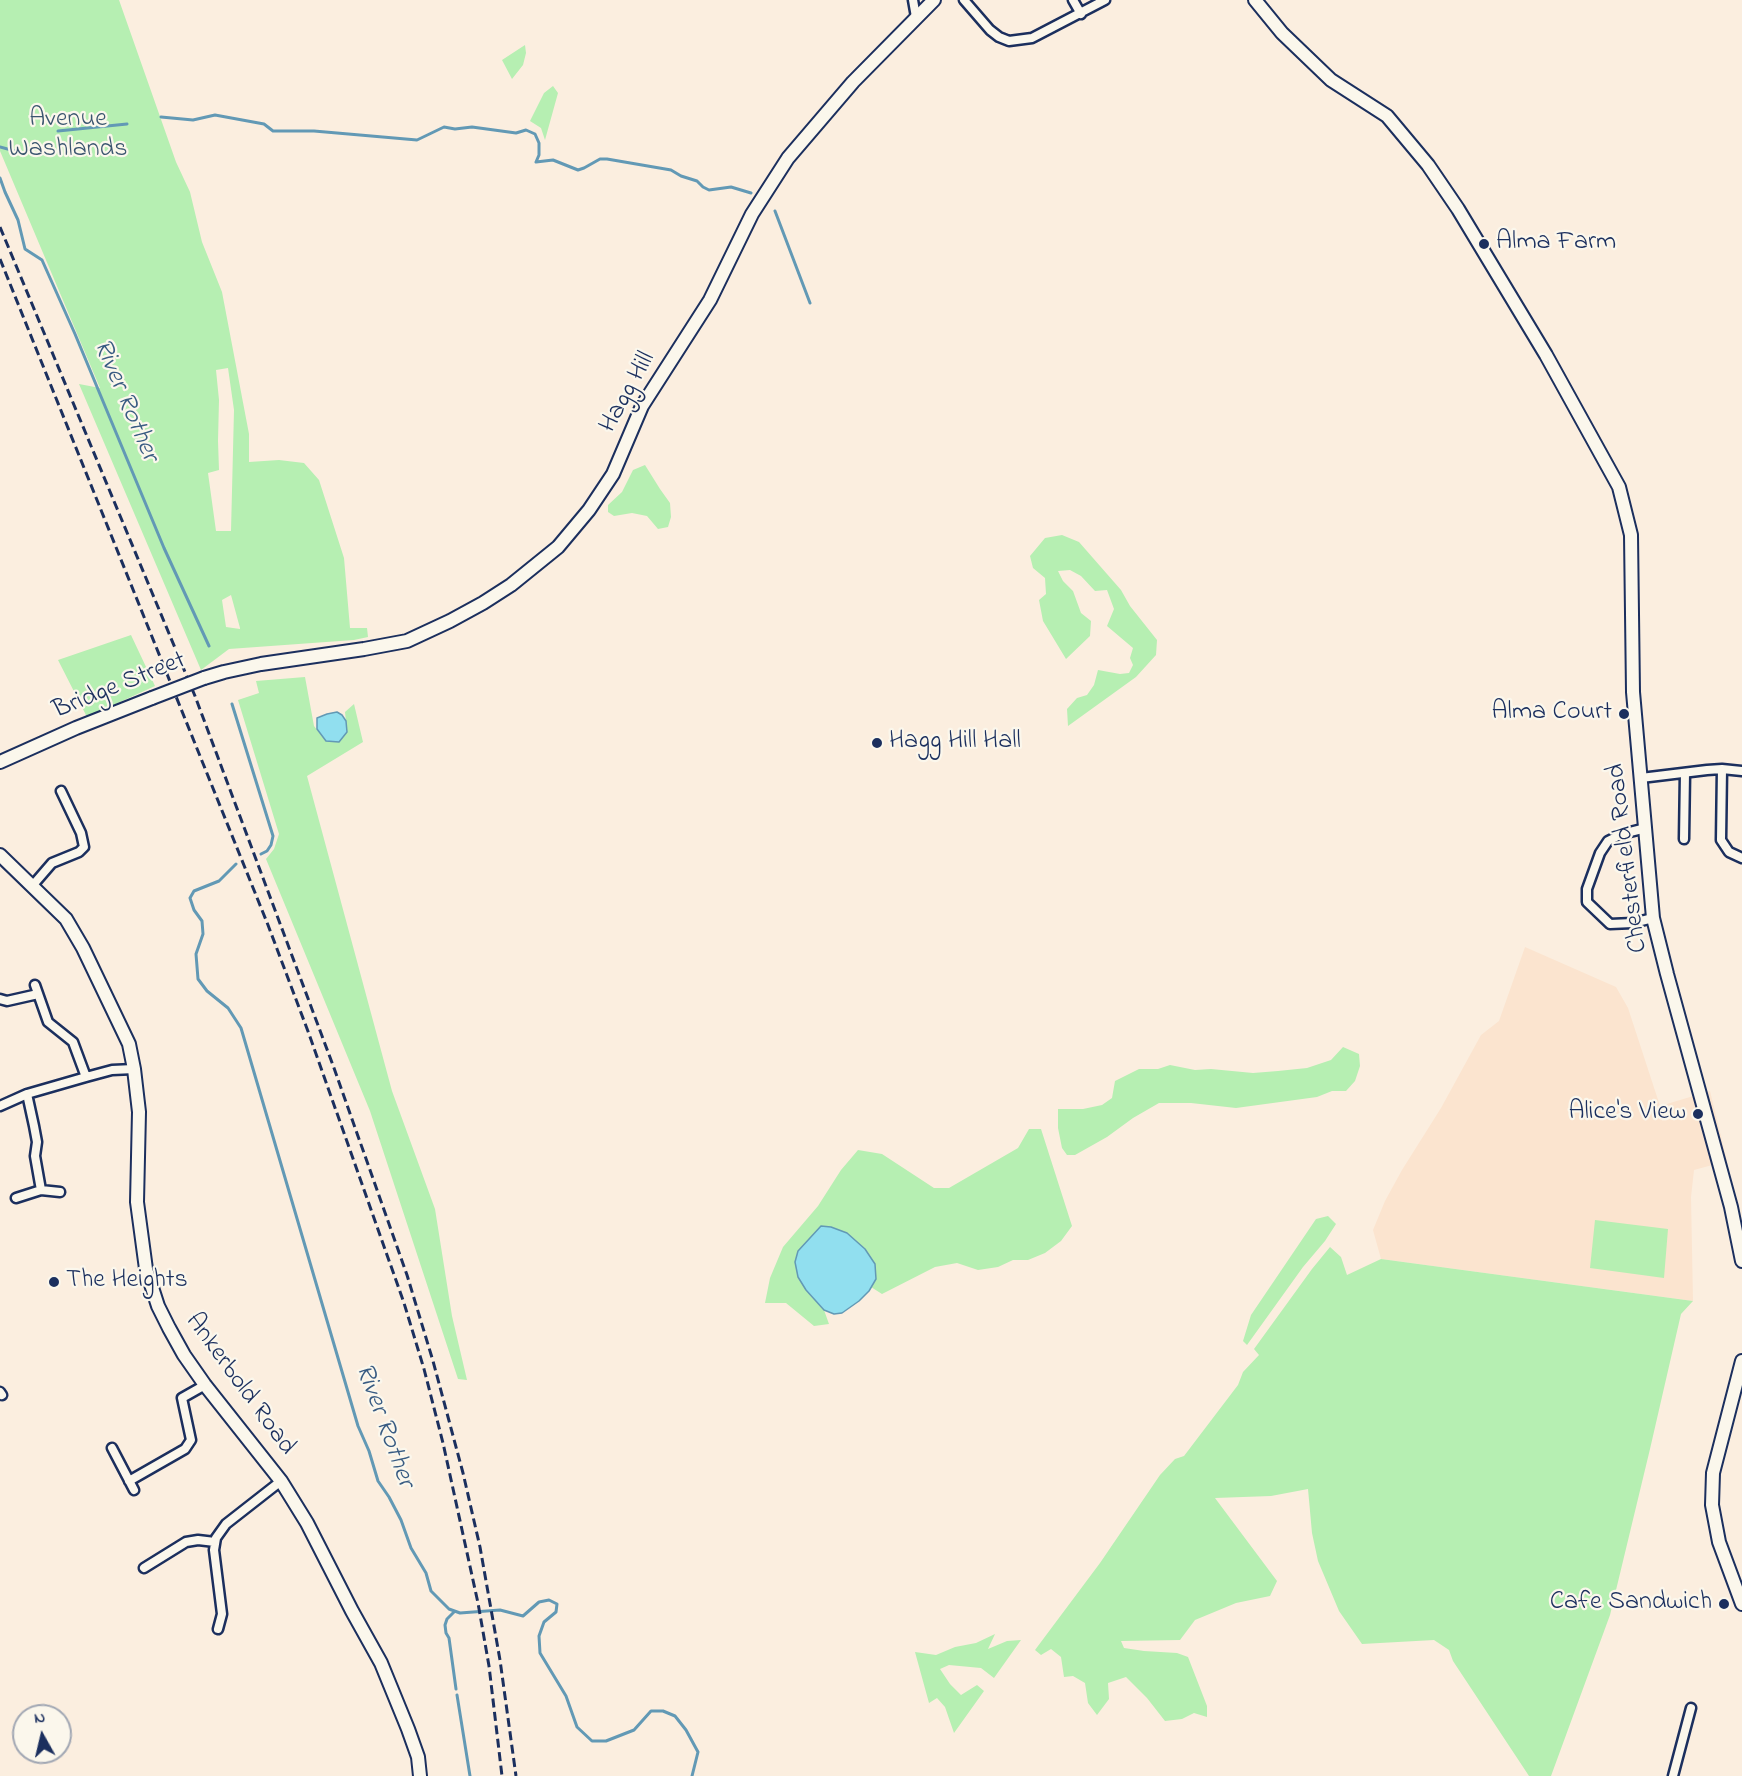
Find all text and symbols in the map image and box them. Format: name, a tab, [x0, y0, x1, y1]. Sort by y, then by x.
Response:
park label: Avenue Washlands	[9, 105, 127, 166]
place label: Alma Farm	[1496, 228, 1616, 260]
marker: Alma Farm	[1477, 237, 1491, 251]
water label: River Rother	[84, 335, 164, 467]
street label: Hagg Hill	[594, 347, 664, 439]
street label: Bridge Street	[49, 646, 191, 728]
place label: Alma Court	[1492, 698, 1612, 730]
marker: Alma Court	[1617, 707, 1631, 721]
place label: Hagg Hill Hall	[889, 727, 1021, 759]
marker: Hagg Hill Hall	[870, 736, 884, 750]
street label: Chesterfield Road	[1602, 762, 1656, 954]
place label: Alice's View	[1568, 1098, 1686, 1130]
marker: Alice's View	[1691, 1107, 1705, 1121]
place label: The Heights	[66, 1266, 188, 1298]
marker: The Heights	[47, 1275, 61, 1289]
street label: Ankerbold Road	[177, 1308, 301, 1462]
water label: River Rother	[346, 1360, 420, 1492]
place label: Cafe Sandwich	[1550, 1588, 1712, 1620]
marker: Cafe Sandwich	[1717, 1597, 1731, 1611]
north arrow	[12, 1704, 72, 1764]
text: N	[33, 1706, 47, 1731]

